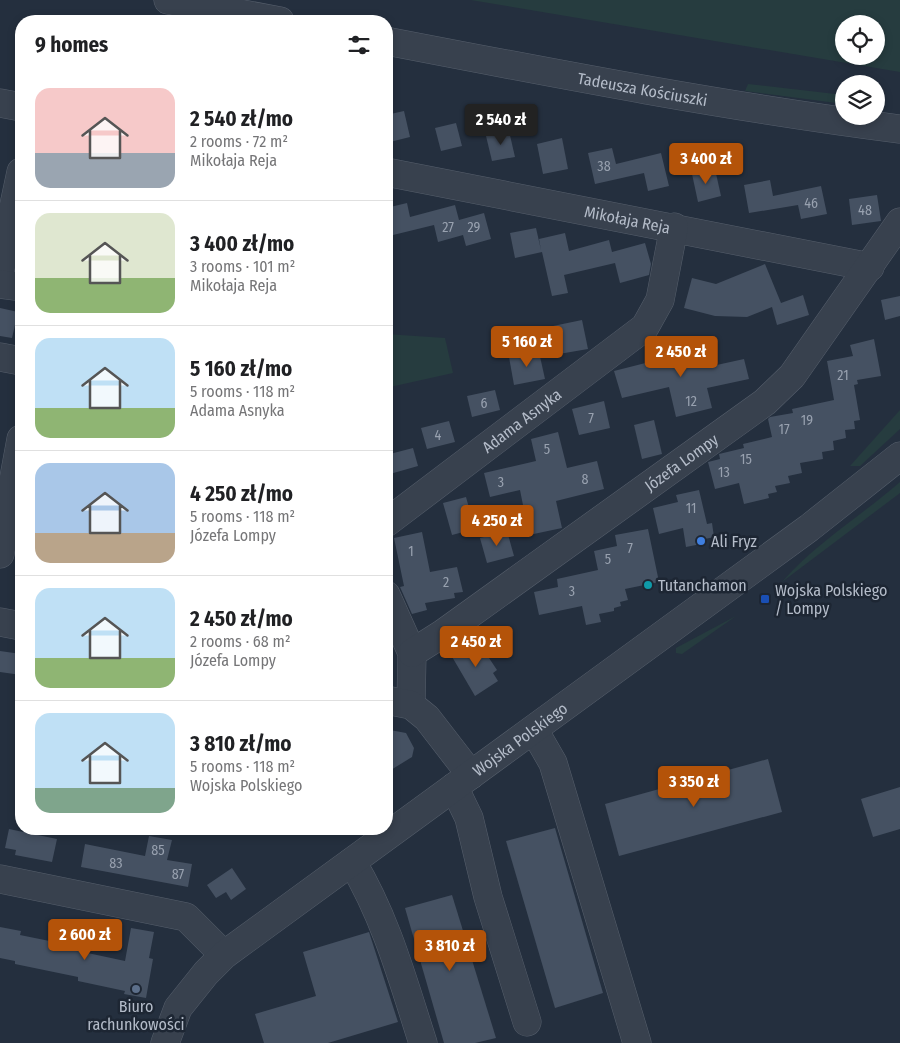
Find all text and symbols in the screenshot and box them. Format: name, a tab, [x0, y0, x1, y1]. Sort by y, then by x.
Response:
map controls	[835, 15, 885, 125]
button: locate	[835, 15, 885, 65]
icon: filters	[345, 31, 373, 59]
text: 9 homes	[35, 32, 108, 58]
street label: Tadeusza Kościuszki	[576, 68, 709, 110]
button: layers	[835, 75, 885, 125]
pin: 2 540 zł	[449, 104, 553, 146]
text: 2 540 zł/mo	[190, 106, 293, 132]
icon: home	[75, 108, 135, 168]
text: 2 540 zł	[476, 110, 526, 129]
text: 2 rooms · 72 m²	[190, 132, 288, 151]
pin: 3 400 zł	[654, 142, 758, 185]
text: 3 400 zł	[680, 149, 732, 168]
text: Mikołaja Reja	[190, 151, 277, 170]
house number: 38	[597, 158, 611, 175]
house number: 46	[804, 195, 818, 212]
street label: Mikołaja Reja	[583, 202, 672, 237]
house number: 48	[858, 202, 872, 219]
house number: 27	[442, 219, 454, 236]
house number: 29	[468, 219, 481, 236]
text: 3 400 zł/mo	[190, 231, 294, 257]
icon: home	[75, 233, 135, 293]
text: 3 rooms · 101 m²	[190, 257, 295, 276]
text: Mikołaja Reja	[190, 276, 277, 295]
pin: 5 160 zł	[475, 326, 579, 368]
text: 5 160 zł	[502, 332, 552, 351]
pin: 2 450 zł	[629, 336, 733, 378]
text: 2 450 zł	[656, 342, 706, 361]
text: 5 160 zł/mo	[190, 356, 292, 382]
icon: home	[75, 358, 135, 418]
house number: 21	[837, 367, 849, 384]
text: 5 rooms · 118 m²	[190, 382, 295, 401]
street label: Adama Asnyka	[478, 384, 565, 457]
house number: 12	[685, 393, 697, 410]
house number: 6	[481, 395, 488, 412]
text: Adama Asnyka	[190, 401, 285, 420]
house number: 7	[588, 410, 594, 427]
house number: 19	[801, 412, 813, 429]
house number: 17	[778, 421, 790, 438]
house number: 4	[435, 427, 442, 444]
street label: Józefa Lompy	[641, 429, 722, 495]
house number: 5	[544, 441, 550, 458]
house number: 15	[740, 451, 752, 468]
house number: 13	[718, 464, 730, 481]
house number: 8	[582, 471, 589, 488]
house number: 3	[498, 474, 504, 491]
text: 4 250 zł/mo	[190, 481, 293, 507]
icon: home	[75, 483, 135, 543]
house number: 11	[686, 500, 696, 517]
pin: 4 250 zł	[445, 504, 549, 547]
text: 5 rooms · 118 m²	[190, 507, 295, 526]
text: 4 250 zł	[472, 511, 522, 530]
text: Józefa Lompy	[190, 526, 276, 545]
place label: Ali Fryz	[711, 532, 757, 551]
marker: Ali Fryz	[695, 535, 707, 547]
house number: 7	[627, 540, 633, 557]
house number: 1	[408, 543, 414, 560]
house number: 5	[605, 551, 611, 568]
house number: 2	[443, 574, 449, 591]
place label: Tutanchamon	[658, 576, 747, 595]
marker: Tutanchamon	[642, 579, 654, 591]
place label: Wojska Polskiego / Lompy	[775, 581, 887, 618]
house number: 3	[569, 583, 575, 600]
marker: Wojska Polskiego / Lompy	[759, 593, 771, 605]
text: 2 450 zł/mo	[190, 606, 293, 632]
icon: home	[75, 608, 135, 668]
pin: 2 450 zł	[424, 626, 528, 668]
text: 2 rooms · 68 m²	[190, 632, 291, 651]
text: 2 450 zł	[451, 632, 501, 651]
text: Józefa Lompy	[190, 651, 276, 670]
street label: Wojska Polskiego	[469, 698, 571, 780]
text: 3 810 zł/mo	[190, 731, 292, 757]
icon: home	[75, 733, 135, 793]
text: 5 rooms · 118 m²	[190, 757, 295, 776]
pin: 3 350 zł	[642, 766, 746, 808]
text: 3 350 zł	[669, 772, 719, 791]
text: Wojska Polskiego	[190, 776, 302, 795]
house number: 85	[151, 842, 165, 859]
house number: 83	[109, 855, 123, 872]
house number: 87	[172, 866, 185, 883]
pin: 2 600 zł	[33, 918, 137, 961]
text: 2 600 zł	[59, 925, 111, 944]
pin: 3 810 zł	[398, 930, 502, 972]
text: 3 810 zł	[425, 936, 475, 955]
marker: Biuro rachunkowości	[130, 983, 142, 995]
place label: Biuro rachunkowości	[87, 997, 185, 1034]

